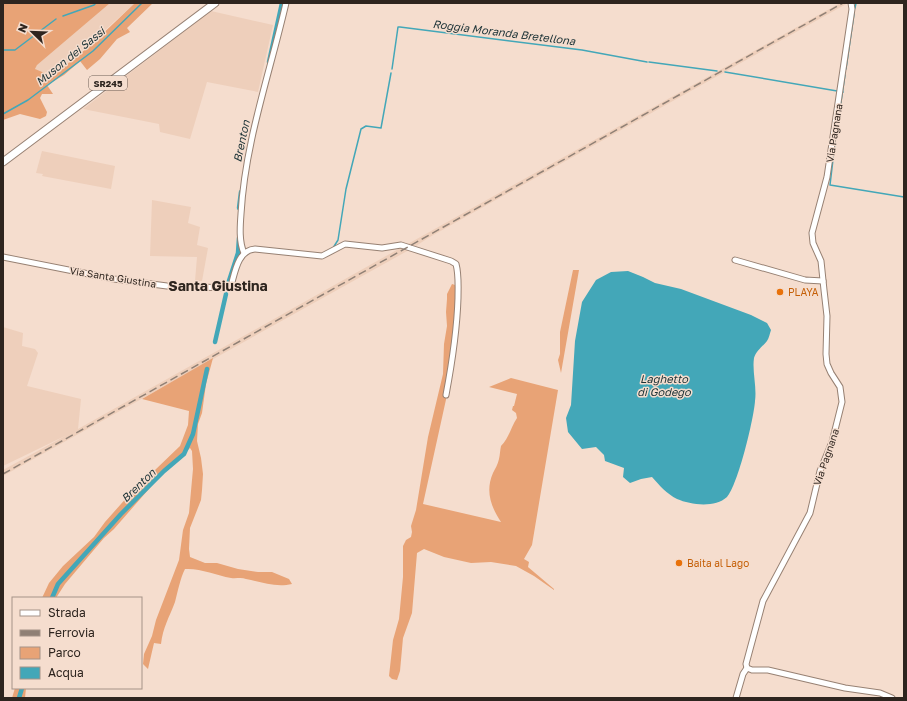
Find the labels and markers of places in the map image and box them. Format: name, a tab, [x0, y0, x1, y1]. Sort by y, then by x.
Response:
place label: PLAYA	[788, 286, 819, 298]
marker: PLAYA	[775, 287, 785, 297]
place label: Baita al Lago	[687, 557, 749, 569]
marker: Baita al Lago	[674, 558, 684, 568]

